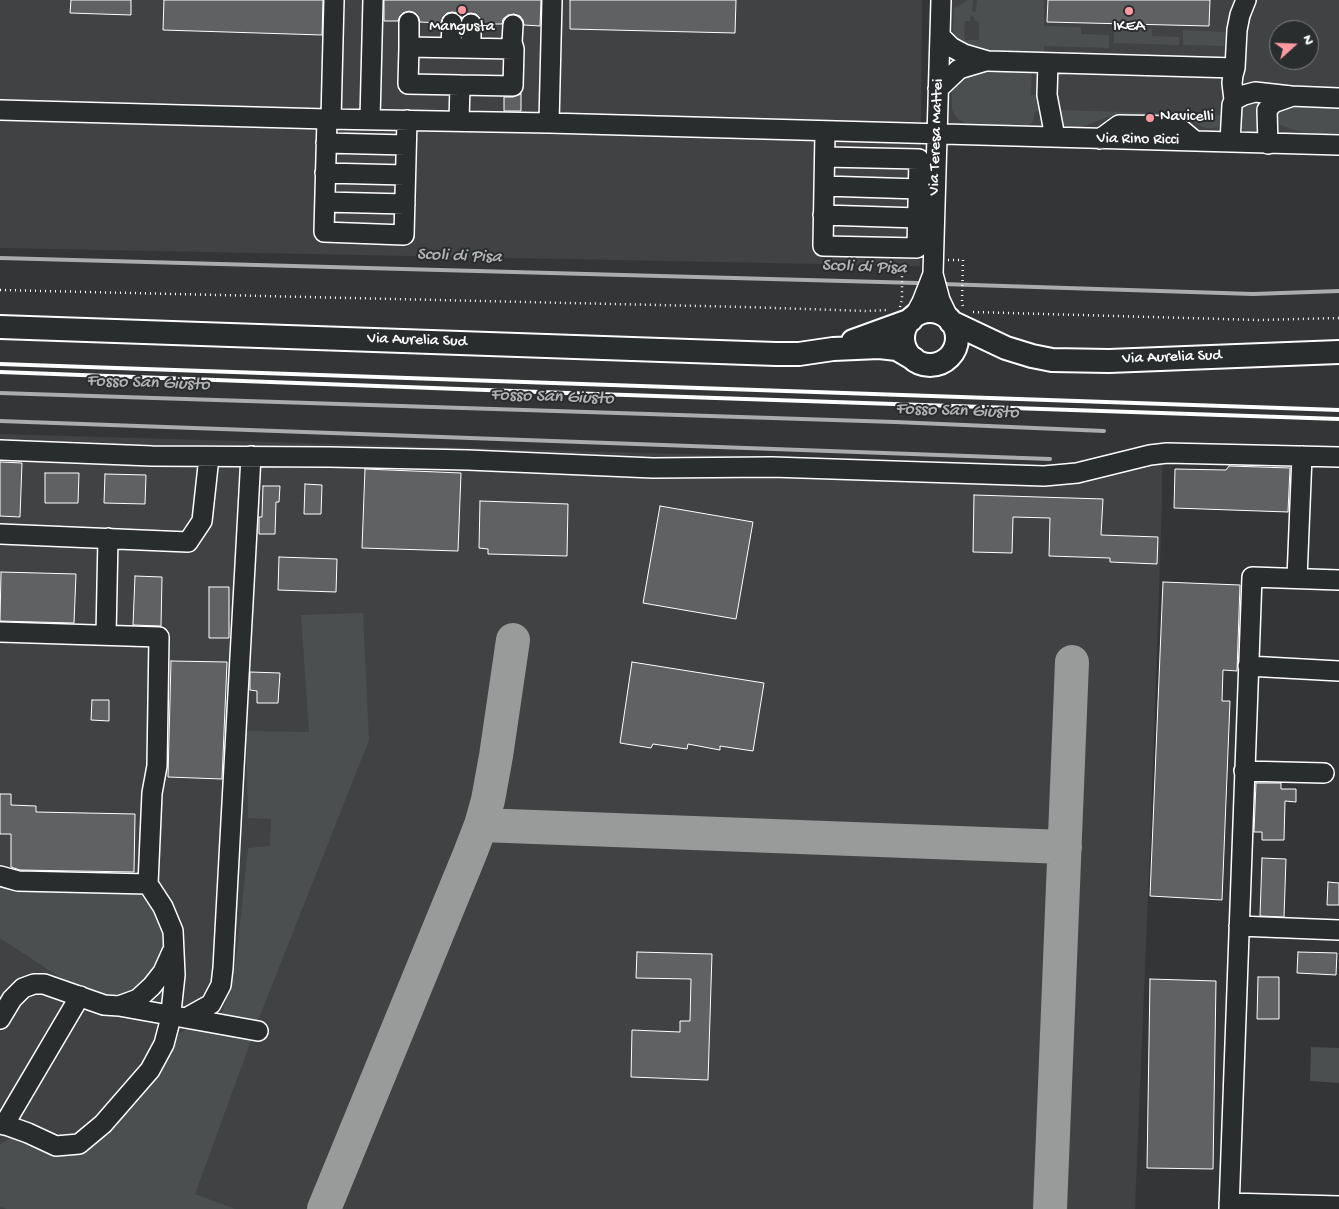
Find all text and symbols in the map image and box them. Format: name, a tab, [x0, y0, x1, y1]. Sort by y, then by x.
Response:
marker: Mangusta	[456, 4, 468, 16]
marker: IKEA	[1123, 5, 1135, 17]
place label: Mangusta	[429, 18, 495, 38]
place label: IKEA	[1113, 18, 1145, 38]
north arrow	[1269, 20, 1319, 70]
text: N	[1298, 33, 1317, 47]
street label: Via Teresa Mattei	[925, 78, 949, 196]
place label: Navicelli	[1160, 108, 1214, 128]
marker: Navicelli	[1144, 112, 1156, 124]
street label: Via Rino Ricci	[1096, 130, 1180, 150]
water label: Scoli di Pisa	[416, 245, 502, 269]
water label: Scoli di Pisa	[821, 256, 907, 280]
street label: Via Aurelia Sud	[367, 330, 467, 352]
street label: Via Aurelia Sud	[1122, 347, 1222, 369]
water label: Fosso San Giusto	[86, 371, 210, 397]
water label: Fosso San Giusto	[490, 385, 614, 411]
water label: Fosso San Giusto	[895, 399, 1019, 425]

